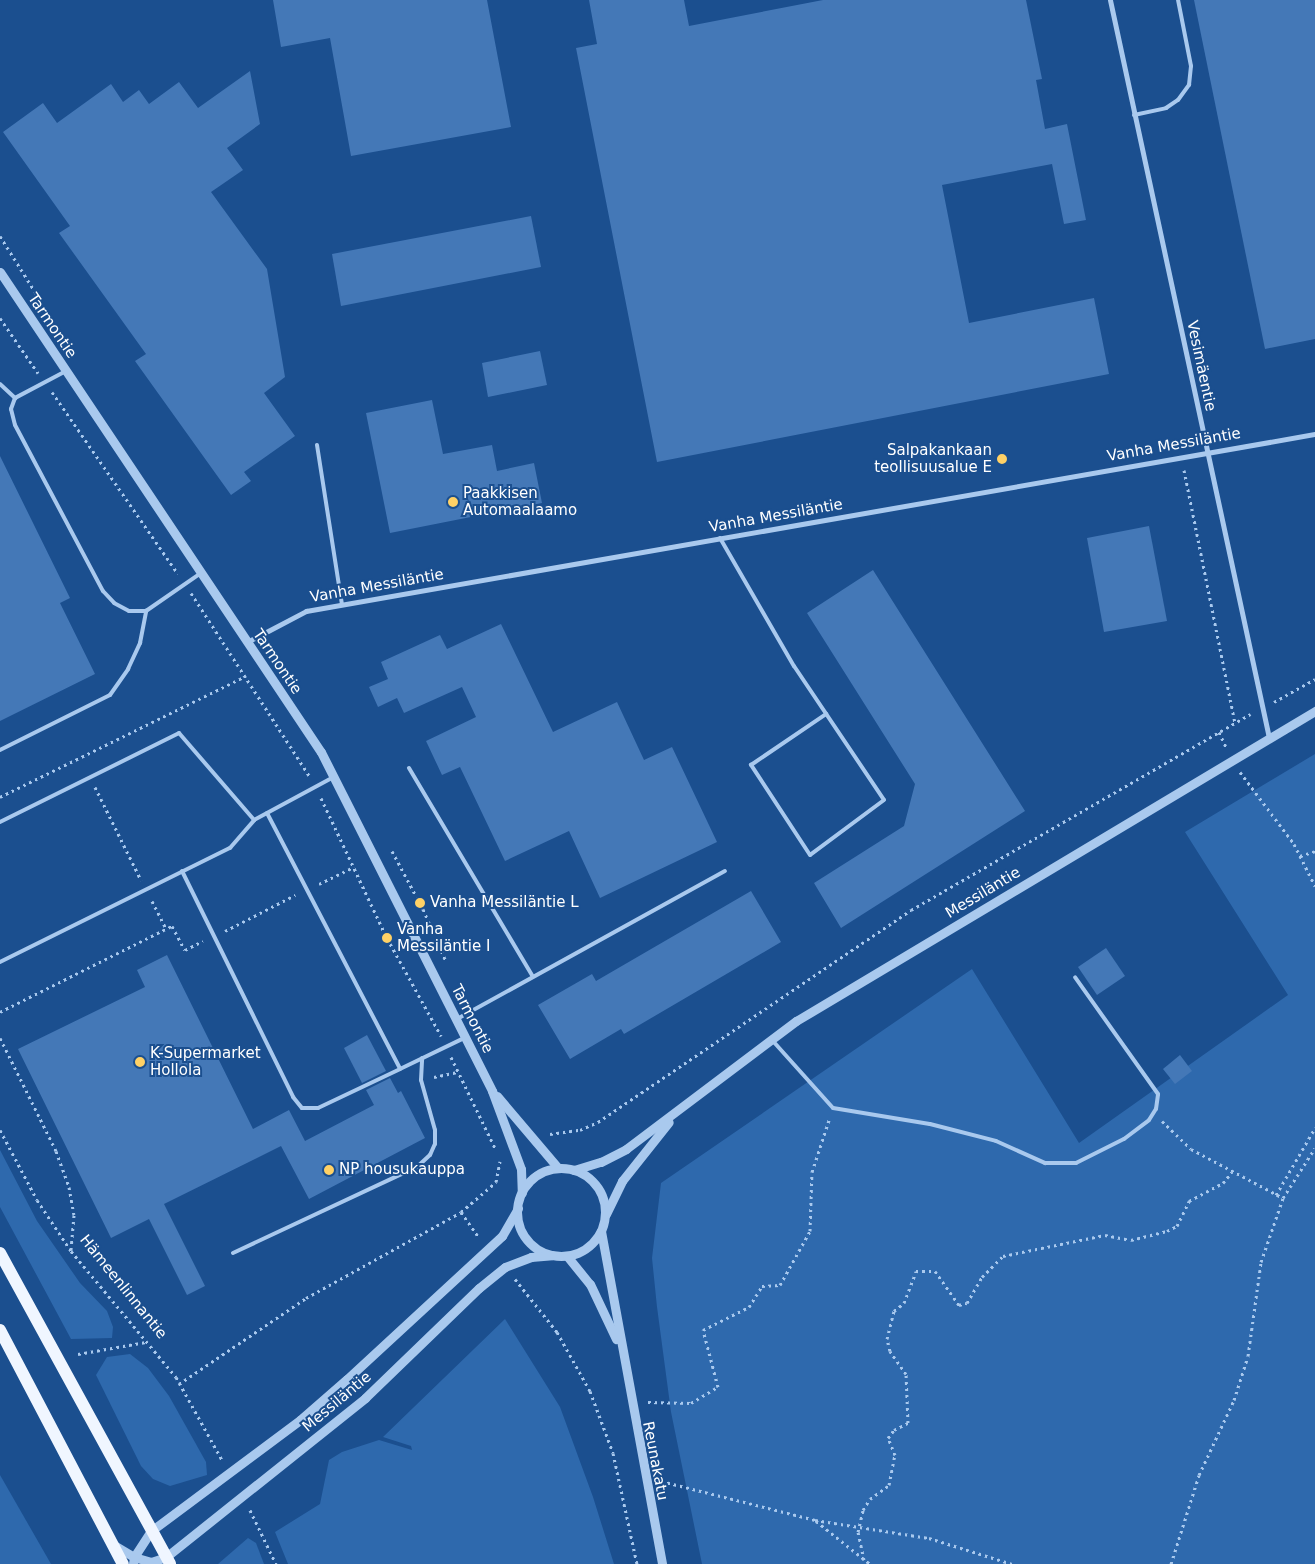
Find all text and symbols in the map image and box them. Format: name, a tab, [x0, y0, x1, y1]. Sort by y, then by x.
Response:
street label: Tarmontie	[24, 290, 80, 362]
street label: Vesimäentie	[1183, 319, 1219, 413]
street label: Vanha Messiläntie	[1106, 424, 1242, 466]
place label: Salpakankaan teollisuusalue E	[874, 441, 992, 476]
marker: Salpakankaan teollisuusalue E	[996, 453, 1008, 465]
place label: Paakkisen Automaalaamo	[463, 484, 577, 519]
street label: Vanha Messiläntie	[708, 495, 844, 537]
marker: Paakkisen Automaalaamo	[447, 496, 459, 508]
street label: Vanha Messiläntie	[309, 565, 445, 607]
street label: Tarmontie	[249, 626, 305, 698]
street label: Messiläntie	[942, 864, 1024, 922]
place label: Vanha Messiläntie L	[430, 894, 578, 912]
marker: Vanha Messiläntie L	[414, 897, 426, 909]
place label: Vanha Messiläntie I	[397, 920, 490, 955]
marker: Vanha Messiläntie I	[381, 932, 393, 944]
street label: Tarmontie	[447, 982, 497, 1056]
place label: K-Supermarket Hollola	[150, 1044, 261, 1079]
marker: K-Supermarket Hollola	[134, 1056, 146, 1068]
place label: NP housukauppa	[339, 1161, 465, 1179]
marker: NP housukauppa	[323, 1164, 335, 1176]
street label: Hämeenlinnantie	[76, 1231, 170, 1343]
street label: Messiläntie	[299, 1368, 375, 1436]
street label: Reunakatu	[639, 1420, 671, 1502]

